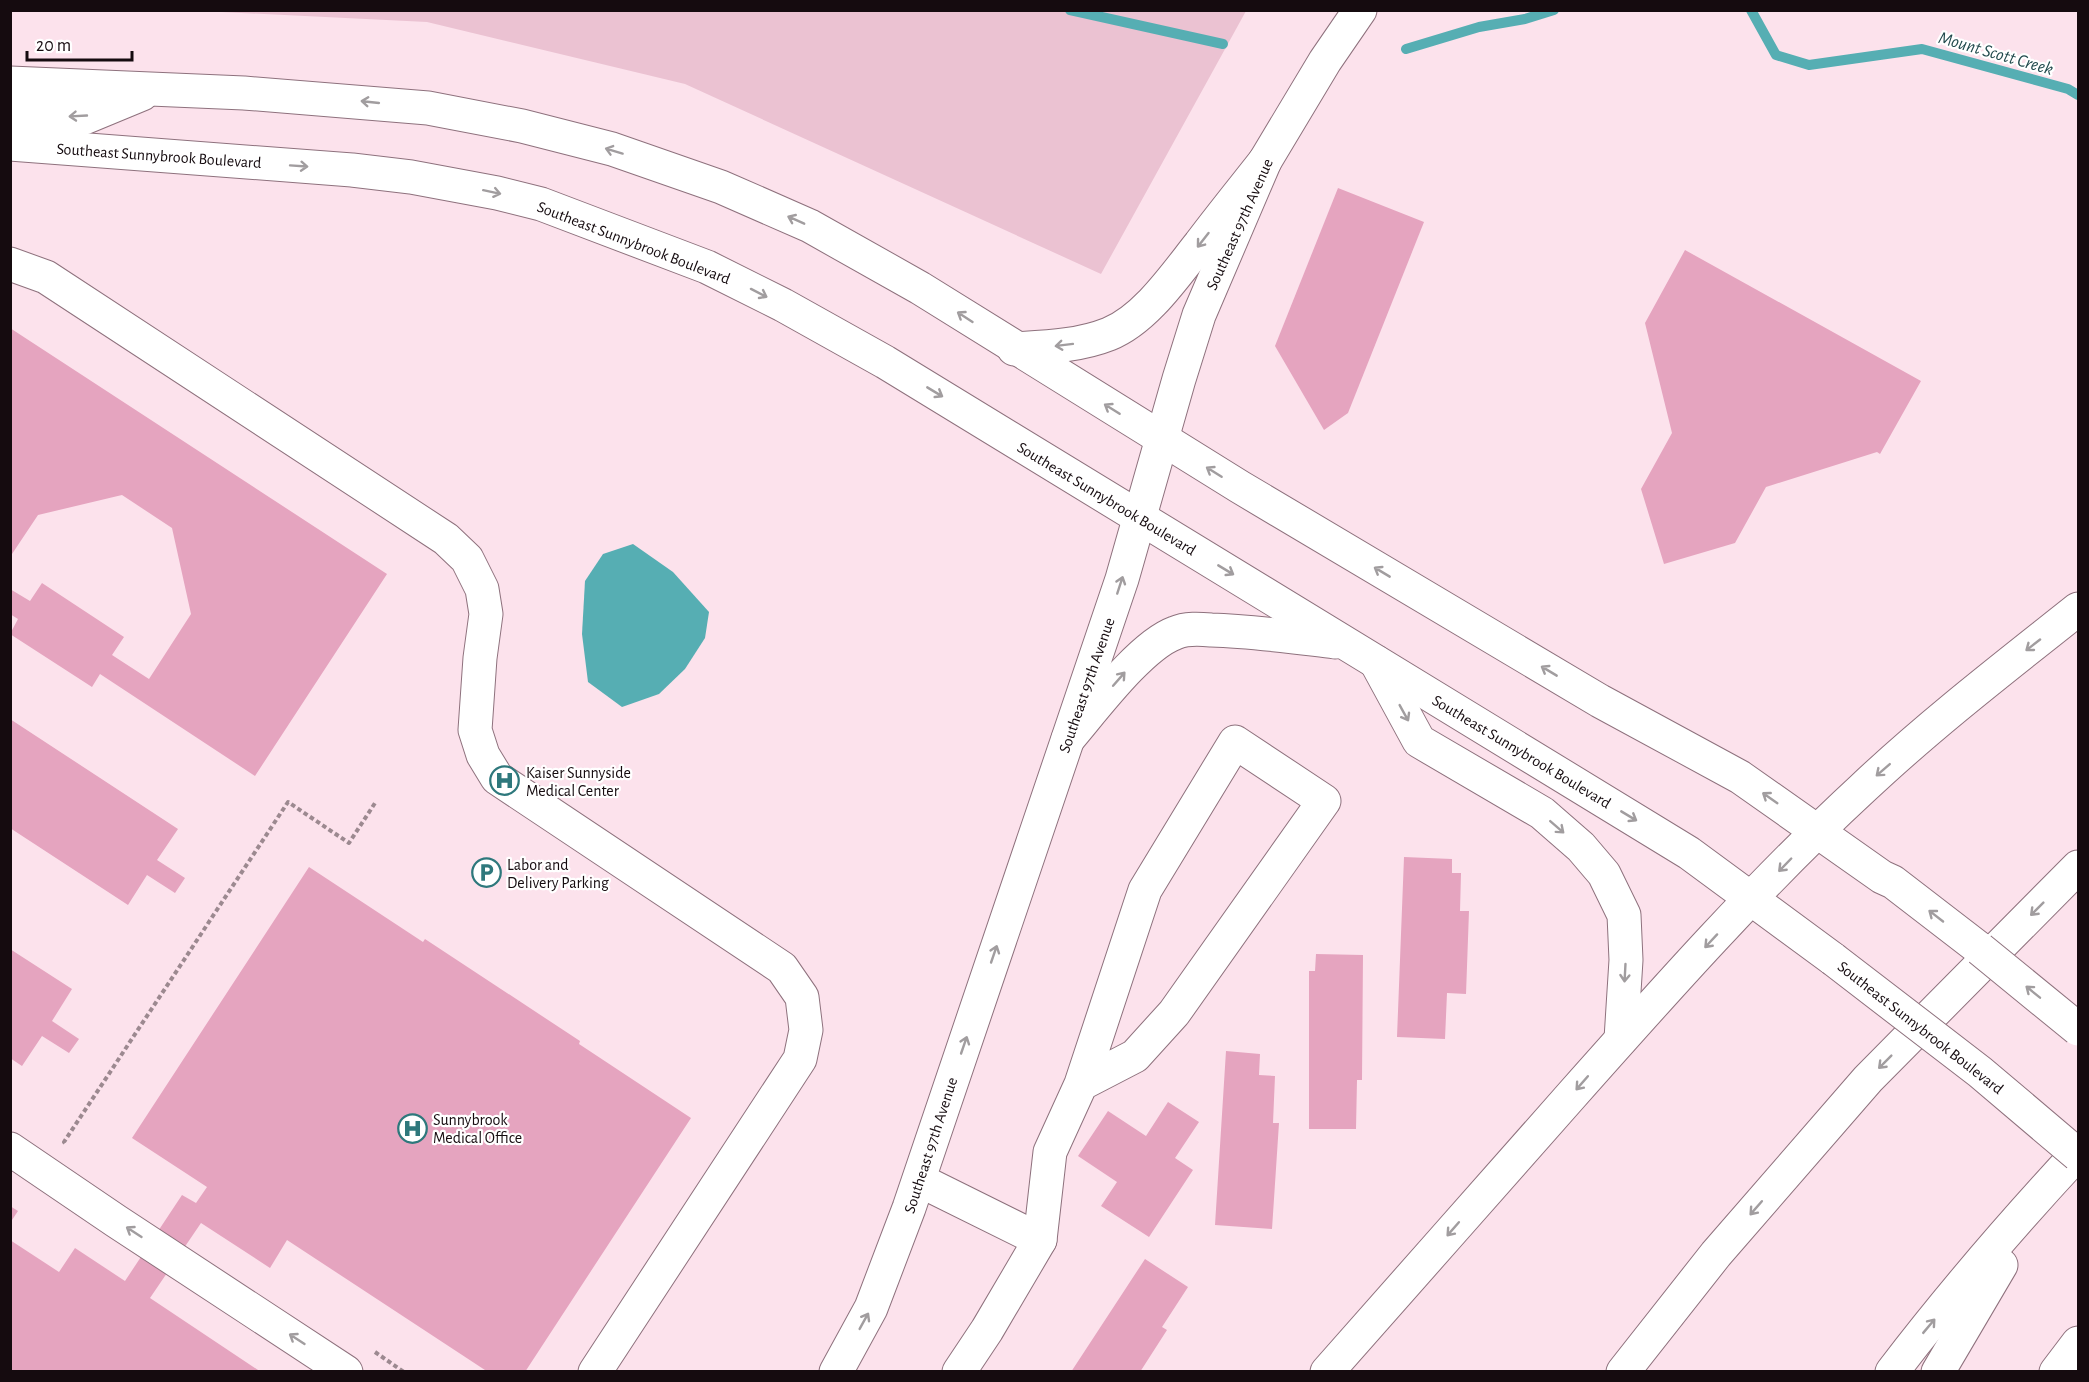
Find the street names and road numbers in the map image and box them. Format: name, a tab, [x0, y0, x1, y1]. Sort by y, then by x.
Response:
street label: Southeast Sunnybrook Boulevard	[56, 141, 262, 172]
street label: Southeast 97th Avenue	[1204, 156, 1276, 293]
street label: Southeast Sunnybrook Boulevard	[535, 199, 732, 288]
street label: Southeast Sunnybrook Boulevard	[1014, 439, 1199, 559]
street label: Southeast 97th Avenue	[1056, 616, 1118, 755]
street label: Southeast Sunnybrook Boulevard	[1429, 692, 1614, 812]
street label: Southeast Sunnybrook Boulevard	[1834, 958, 2006, 1098]
street label: Southeast 97th Avenue	[901, 1075, 961, 1215]

